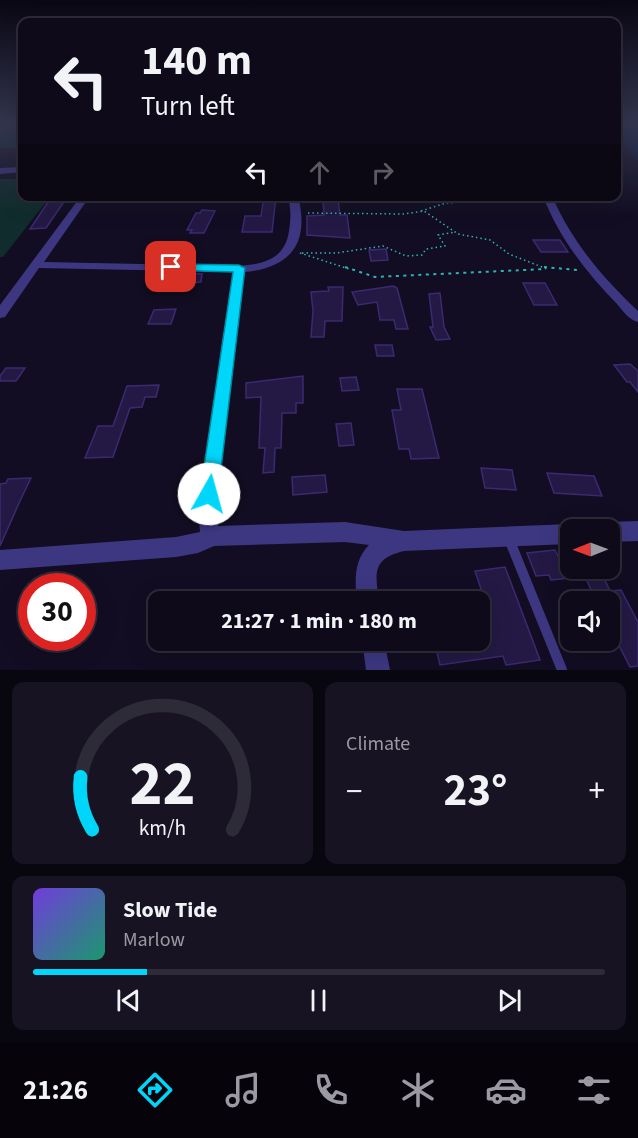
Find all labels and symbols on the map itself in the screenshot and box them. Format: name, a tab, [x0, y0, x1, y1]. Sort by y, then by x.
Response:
pin	[145, 241, 196, 292]
position arrow	[177, 462, 241, 526]
north arrow	[560, 519, 620, 579]
speed limit sign: 30	[18, 573, 96, 651]

